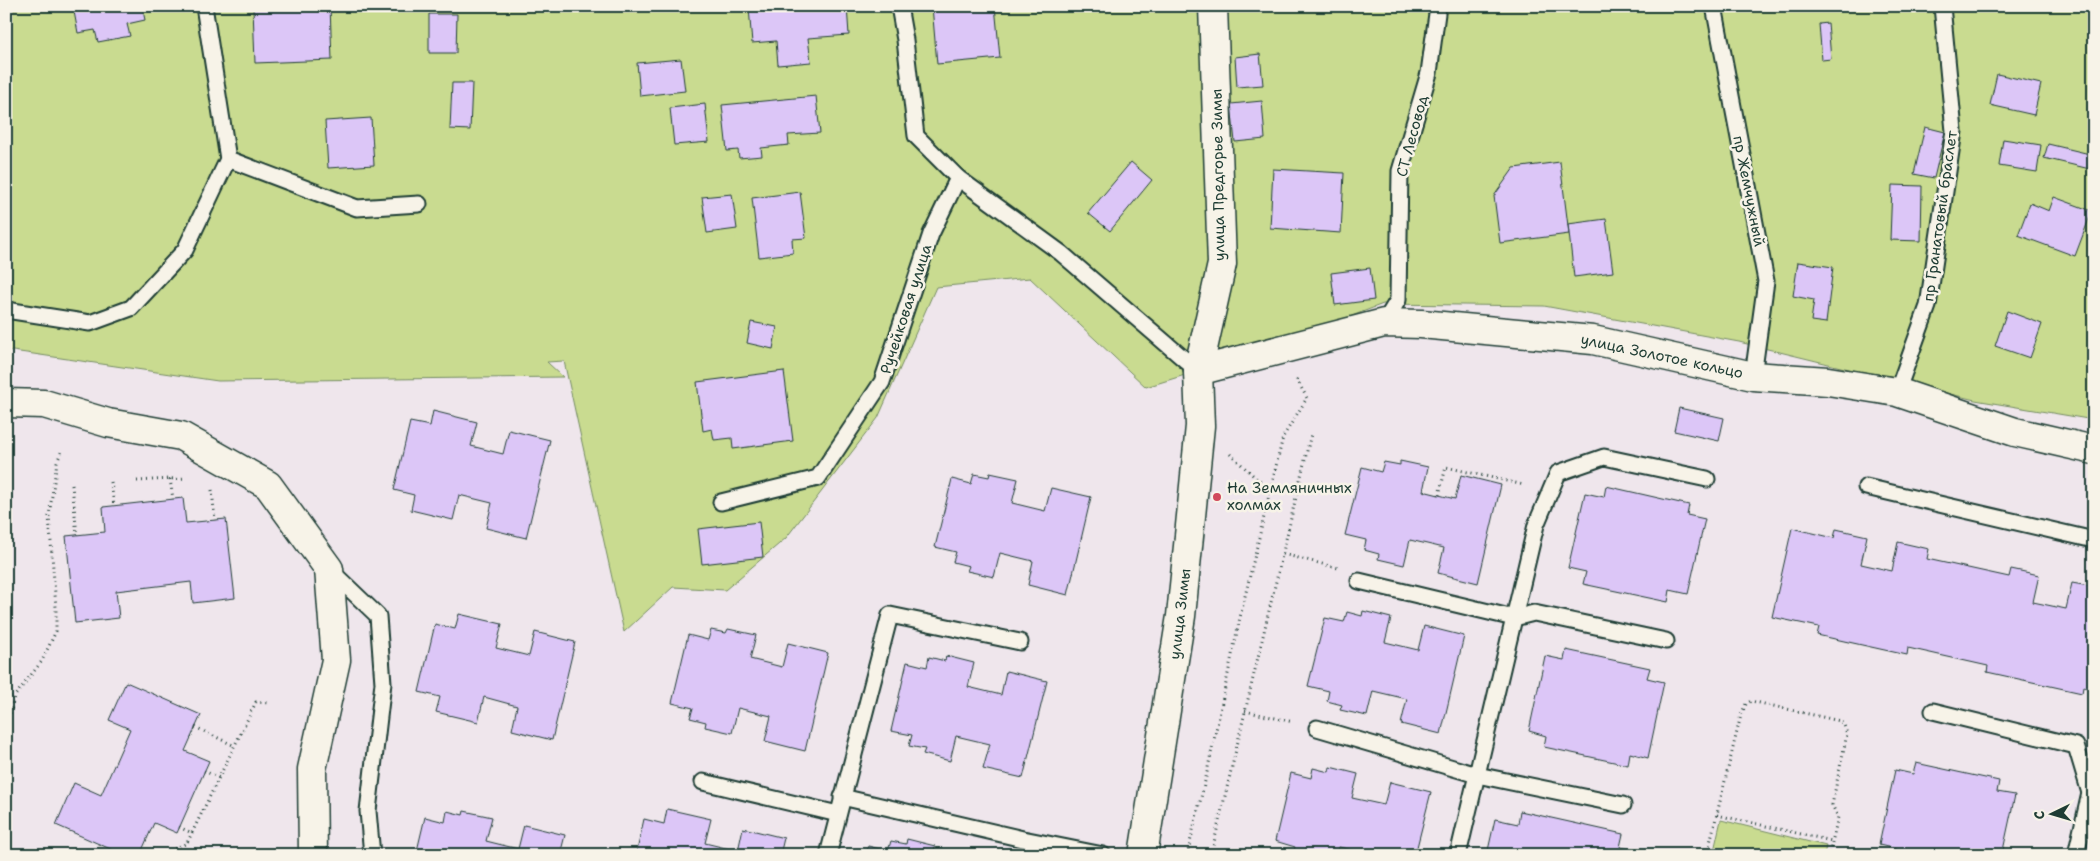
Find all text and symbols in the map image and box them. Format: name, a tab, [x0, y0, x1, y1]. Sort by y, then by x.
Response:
street label: улица Предгорье Зимы	[1206, 89, 1230, 261]
street label: СТ Лесовод	[1391, 92, 1433, 179]
street label: пр Гранатовый браслет	[1918, 129, 1962, 303]
street label: пр Жемчужный	[1728, 134, 1770, 248]
street label: Ручейковая улица	[876, 241, 937, 377]
street label: улица Золотое кольцо	[1579, 329, 1745, 383]
place label: На Земляничных холмах	[1227, 478, 1352, 515]
marker: На Земляничных холмах	[1211, 491, 1223, 503]
street label: улица Зимы	[1164, 567, 1196, 661]
north arrow	[2028, 788, 2078, 838]
text: С	[2030, 810, 2048, 820]

